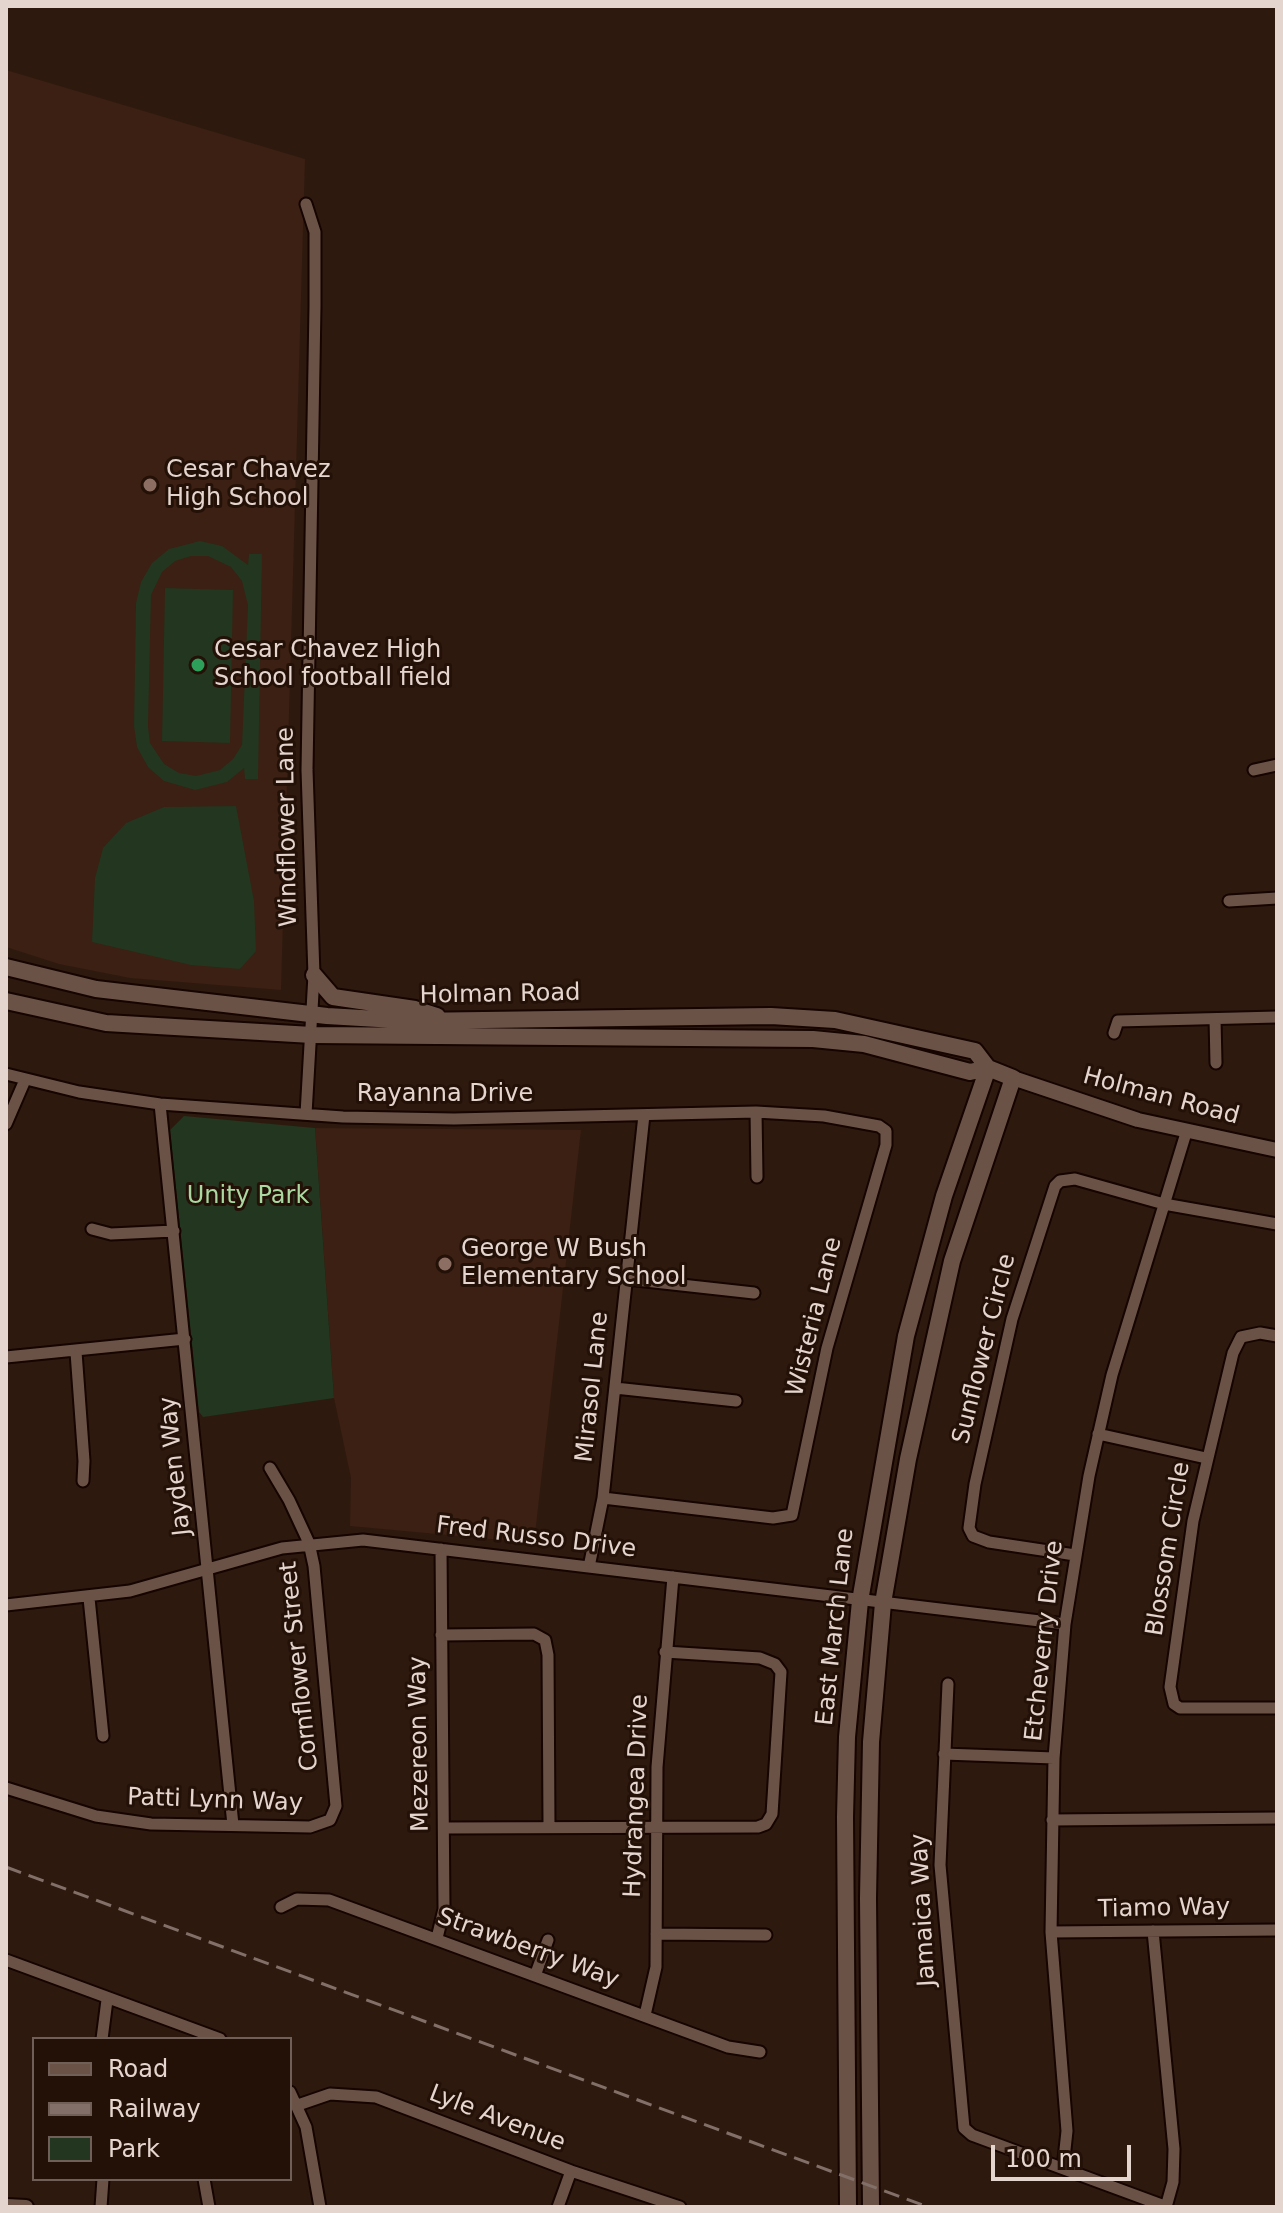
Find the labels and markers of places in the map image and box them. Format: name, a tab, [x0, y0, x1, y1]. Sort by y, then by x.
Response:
place label: Cesar Chavez High School	[166, 457, 330, 513]
marker: Cesar Chavez High School	[141, 476, 159, 494]
place label: Cesar Chavez High School football field	[214, 637, 451, 693]
marker: Cesar Chavez High School football field	[189, 656, 207, 674]
place label: George W Bush Elementary School	[461, 1236, 686, 1292]
marker: George W Bush Elementary School	[436, 1255, 454, 1273]

